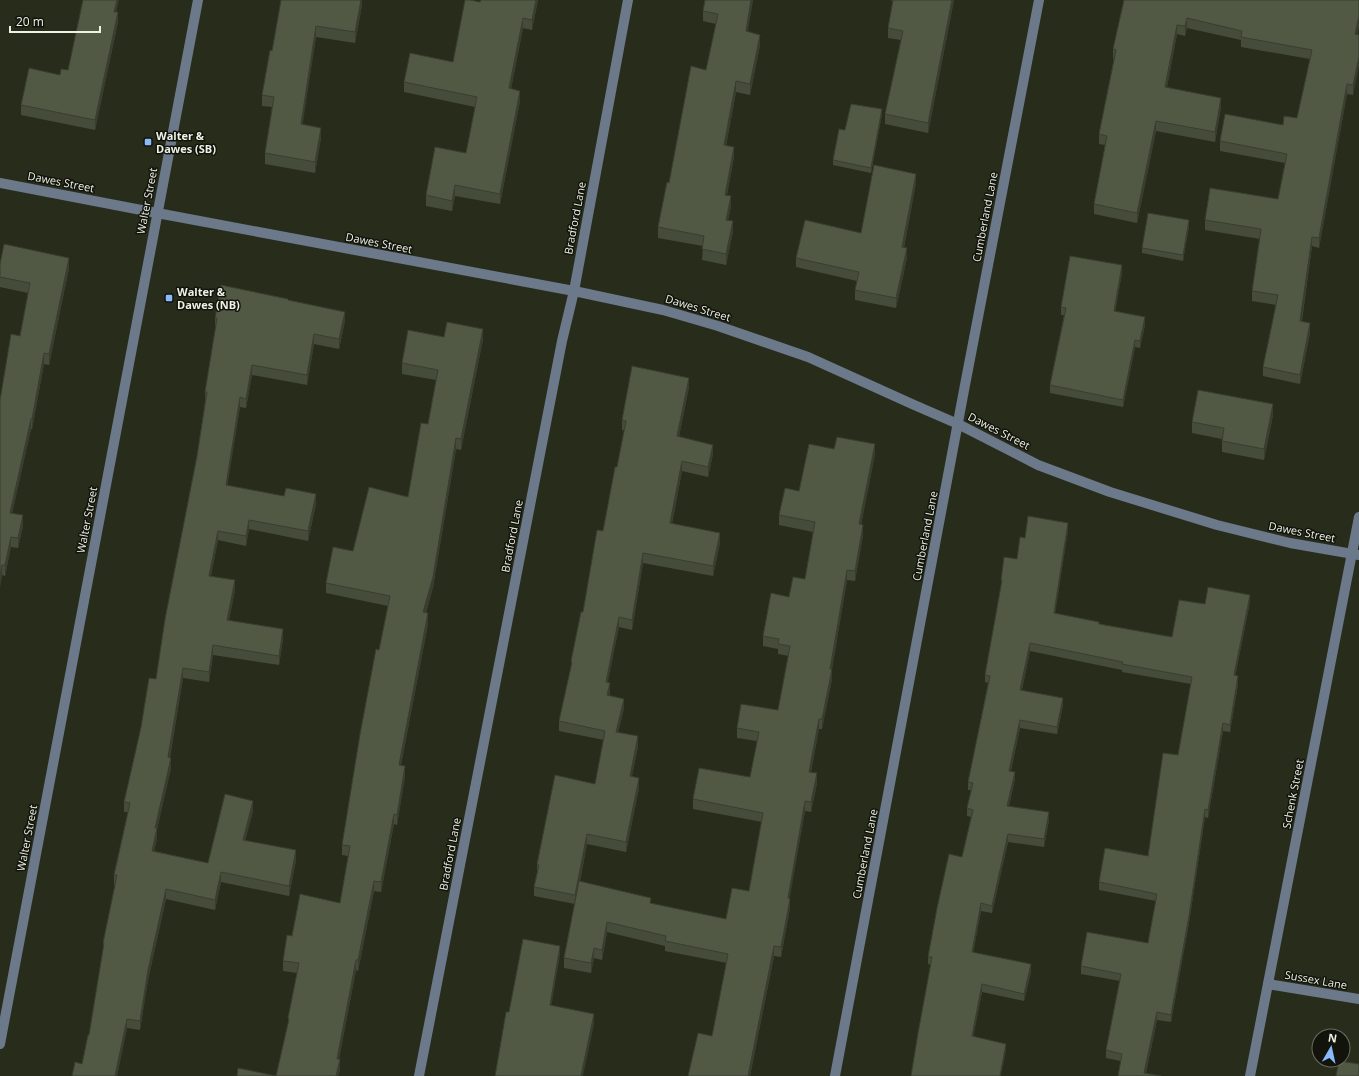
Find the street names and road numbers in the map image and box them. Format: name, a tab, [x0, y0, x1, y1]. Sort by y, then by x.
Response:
street label: Walter Street	[133, 166, 160, 235]
street label: Dawes Street	[26, 168, 96, 195]
street label: Cumberland Lane	[968, 171, 1001, 263]
street label: Bradford Lane	[560, 180, 589, 255]
street label: Dawes Street	[344, 229, 414, 256]
street label: Dawes Street	[664, 290, 733, 325]
street label: Dawes Street	[966, 409, 1033, 453]
street label: Walter Street	[73, 485, 100, 554]
street label: Cumberland Lane	[908, 490, 941, 582]
street label: Bradford Lane	[497, 498, 526, 573]
street label: Dawes Street	[1267, 518, 1337, 545]
street label: Schenk Street	[1278, 758, 1307, 830]
street label: Walter Street	[13, 803, 40, 872]
street label: Cumberland Lane	[848, 808, 881, 900]
street label: Bradford Lane	[435, 816, 464, 891]
street label: Sussex Lane	[1284, 967, 1348, 992]

